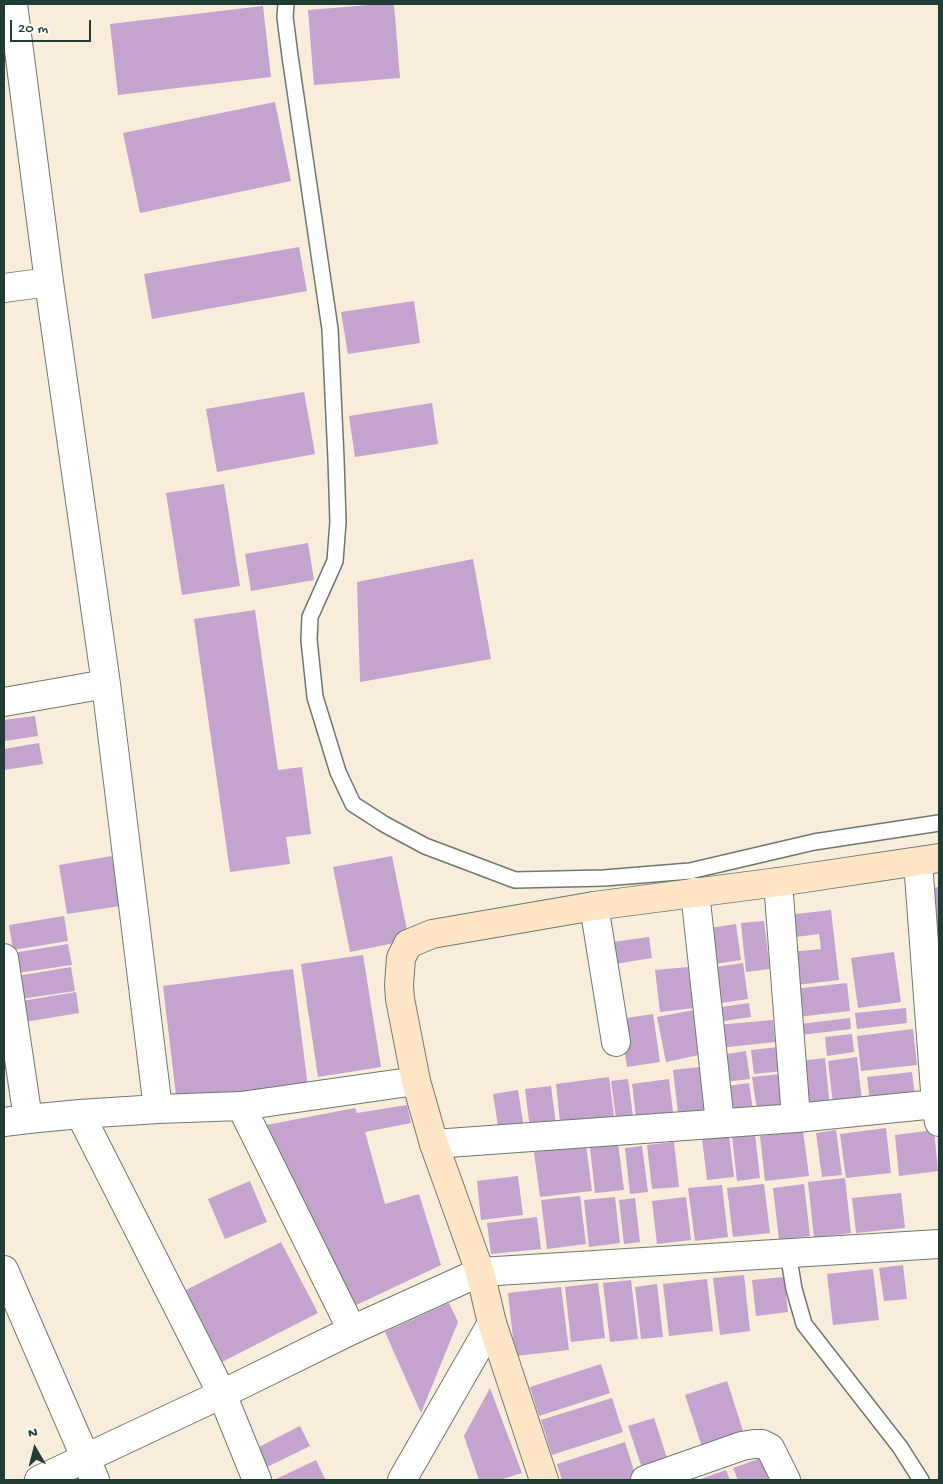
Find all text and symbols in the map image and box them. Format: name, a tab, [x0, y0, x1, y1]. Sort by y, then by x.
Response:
scale bar	[12, 10, 94, 42]
text: 20 m	[18, 20, 48, 38]
north arrow	[10, 1424, 60, 1474]
text: N	[27, 1425, 39, 1443]

